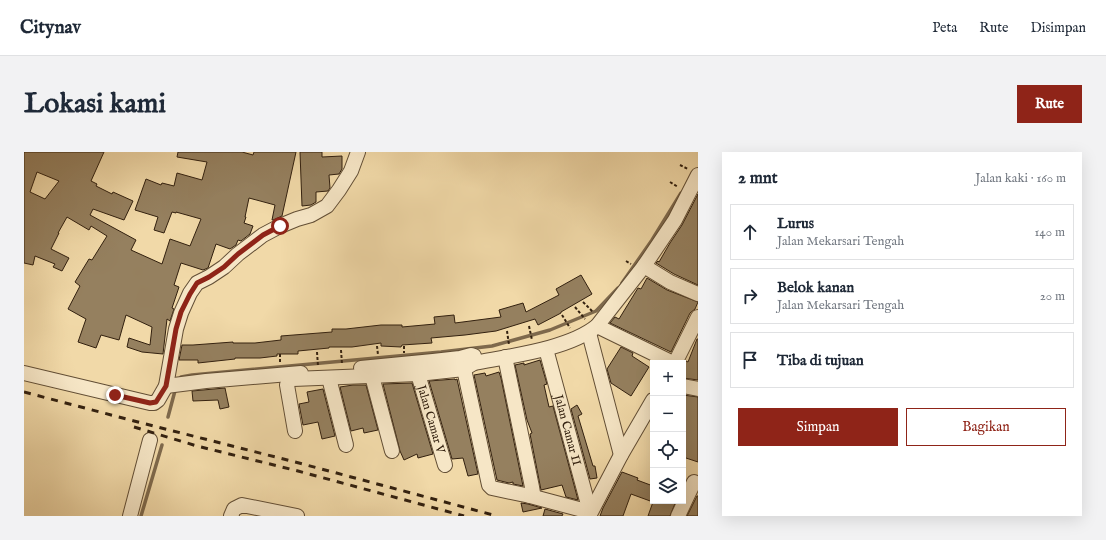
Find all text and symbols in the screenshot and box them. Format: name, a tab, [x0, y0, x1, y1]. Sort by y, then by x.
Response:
text: Citynav	[20, 16, 81, 40]
text: Peta	[932, 19, 957, 37]
text: Rute	[979, 19, 1008, 37]
text: Disimpan	[1030, 19, 1086, 37]
button: Rute	[1017, 85, 1082, 123]
text: Lokasi kami	[24, 87, 166, 122]
text: 2 mnt	[738, 168, 778, 189]
text: Jalan kaki · 160 m	[975, 170, 1066, 187]
text: Lurus	[777, 214, 814, 233]
route start	[271, 217, 289, 235]
icon: ahead	[739, 221, 761, 243]
text: 140 m	[1035, 224, 1065, 241]
text: Jalan Mekarsari Tengah	[777, 233, 904, 250]
text: Belok kanan	[777, 278, 854, 297]
icon: right	[739, 285, 761, 307]
text: 20 m	[1040, 288, 1065, 305]
text: Jalan Mekarsari Tengah	[777, 297, 904, 314]
icon: arrive	[739, 349, 761, 371]
text: Tiba di tujuan	[777, 351, 864, 370]
map controls	[650, 360, 686, 504]
button: +	[650, 360, 686, 396]
street label: Jalan Camar V	[412, 381, 448, 456]
route end	[106, 386, 124, 404]
street label: Jalan Camar II	[549, 391, 584, 467]
button: −	[650, 396, 686, 432]
button: Simpan	[738, 408, 898, 446]
button: Bagikan	[906, 408, 1066, 446]
button: locate	[650, 432, 686, 468]
button: layers	[650, 468, 686, 504]

